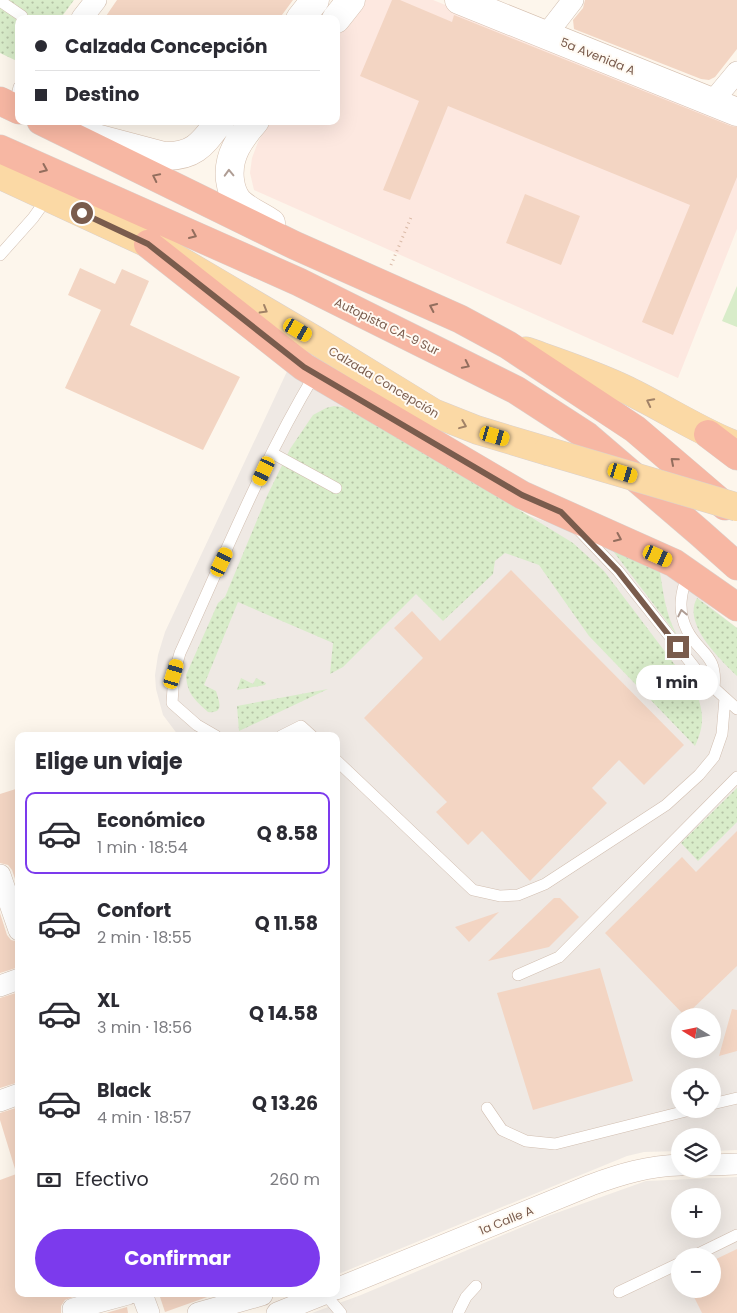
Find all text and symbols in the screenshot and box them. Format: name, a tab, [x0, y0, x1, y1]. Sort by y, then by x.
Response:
text: Calzada Concepción	[65, 33, 268, 60]
street label: 5a Avenida A	[558, 33, 638, 79]
text: Destino	[65, 81, 139, 108]
one-way arrow	[39, 162, 48, 173]
one-way arrow	[224, 169, 235, 177]
one-way arrow	[152, 173, 161, 183]
route start	[71, 202, 93, 224]
one-way arrow	[188, 229, 197, 240]
street label: Autopista CA-9 Sur	[332, 293, 443, 359]
one-way arrow	[429, 303, 438, 313]
one-way arrow	[259, 304, 268, 314]
car	[281, 316, 314, 344]
street label: Calzada Concepción	[325, 342, 443, 422]
one-way arrow	[461, 359, 470, 369]
one-way arrow	[646, 398, 655, 408]
one-way arrow	[458, 419, 467, 429]
car	[478, 425, 511, 447]
car	[250, 454, 277, 488]
one-way arrow	[671, 458, 680, 467]
car	[606, 461, 639, 485]
one-way arrow	[613, 531, 622, 542]
car	[641, 543, 674, 569]
car	[208, 545, 235, 579]
one-way arrow	[678, 609, 688, 618]
route end	[667, 636, 689, 658]
car	[162, 657, 185, 691]
callout: 1 min	[637, 664, 719, 700]
text: 1 min	[656, 671, 698, 694]
text: Elige un viaje	[35, 746, 183, 777]
text: Económico	[97, 807, 205, 834]
icon: car	[37, 811, 82, 856]
text: Q 8.58	[257, 820, 318, 847]
text: 1 min · 18:54	[97, 836, 188, 859]
text: Confort	[97, 897, 171, 924]
icon: car	[37, 901, 82, 946]
text: Q 11.58	[255, 910, 318, 937]
text: 2 min · 18:55	[97, 926, 192, 949]
text: XL	[97, 987, 120, 1014]
icon: car	[37, 991, 82, 1036]
text: Q 14.58	[249, 1000, 318, 1027]
north arrow	[671, 1008, 721, 1058]
map controls	[671, 1008, 721, 1298]
text: 3 min · 18:56	[97, 1016, 192, 1039]
button: locate	[671, 1068, 721, 1118]
text: Black	[97, 1077, 151, 1104]
icon: car	[37, 1081, 82, 1126]
text: Q 13.26	[252, 1090, 318, 1117]
text: 4 min · 18:57	[97, 1106, 191, 1129]
button: layers	[671, 1128, 721, 1178]
icon: cash	[35, 1166, 63, 1194]
text: Efectivo	[75, 1166, 149, 1193]
text: 260 m	[270, 1168, 320, 1191]
button: +	[671, 1188, 721, 1238]
street label: 1a Calle A	[476, 1201, 536, 1239]
button: Confirmar	[35, 1229, 320, 1287]
button: −	[671, 1248, 721, 1298]

